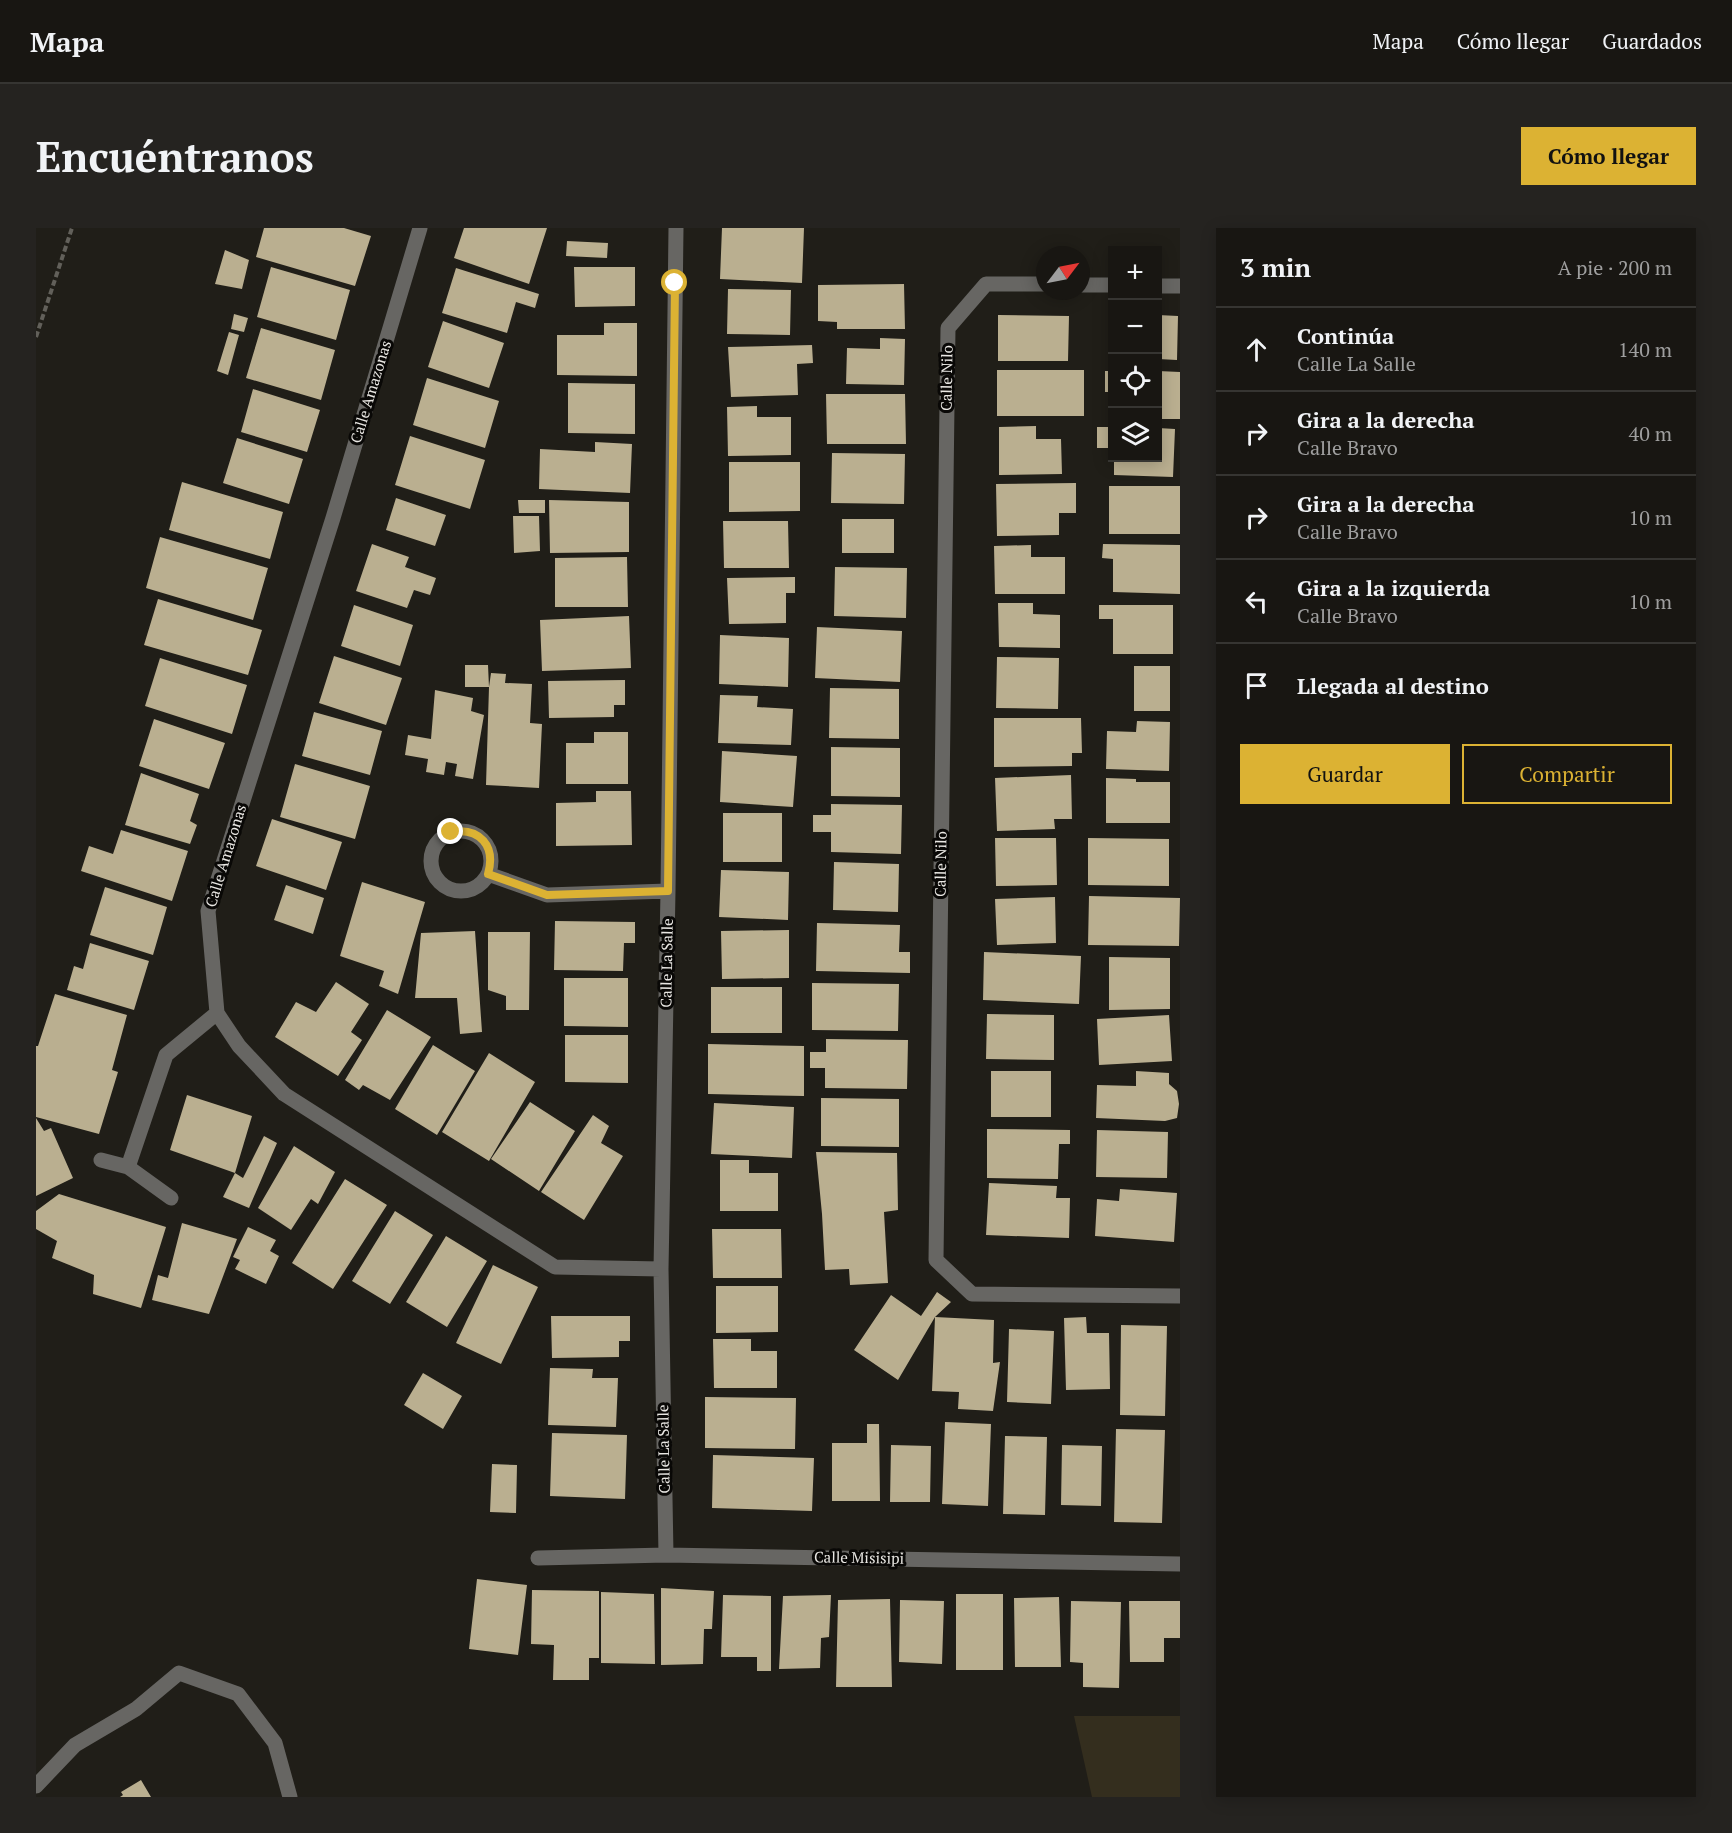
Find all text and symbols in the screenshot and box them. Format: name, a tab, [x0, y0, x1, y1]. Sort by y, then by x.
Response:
text: Mapa	[30, 23, 104, 60]
text: Mapa	[1372, 27, 1424, 55]
text: Cómo llegar	[1457, 27, 1569, 55]
text: Guardados	[1602, 27, 1702, 55]
button: Cómo llegar	[1521, 127, 1696, 185]
text: Encuéntranos	[36, 128, 314, 184]
north arrow	[1036, 246, 1090, 300]
map controls	[1108, 246, 1162, 462]
button: +	[1108, 246, 1162, 300]
text: 3 min	[1240, 250, 1311, 284]
text: A pie · 200 m	[1558, 254, 1672, 281]
route start	[661, 269, 687, 295]
button: −	[1108, 300, 1162, 354]
text: Continúa	[1297, 321, 1394, 350]
icon: ahead	[1240, 333, 1273, 366]
text: 140 m	[1618, 336, 1672, 363]
street label: Calle Amazonas	[345, 338, 395, 445]
street label: Calle Nilo	[935, 345, 957, 411]
text: Calle La Salle	[1297, 350, 1416, 377]
button: locate	[1108, 354, 1162, 408]
text: Gira a la derecha	[1297, 405, 1475, 434]
button: layers	[1108, 408, 1162, 462]
icon: right	[1240, 417, 1273, 450]
text: 40 m	[1629, 420, 1672, 447]
text: Calle Bravo	[1297, 434, 1398, 461]
text: Gira a la derecha	[1297, 489, 1475, 518]
icon: right	[1240, 501, 1273, 534]
text: 10 m	[1629, 504, 1672, 531]
text: Calle Bravo	[1297, 518, 1398, 545]
text: Gira a la izquierda	[1297, 573, 1490, 602]
icon: left	[1240, 585, 1273, 618]
text: 10 m	[1629, 588, 1672, 615]
text: Calle Bravo	[1297, 602, 1398, 629]
icon: arrive	[1240, 669, 1273, 702]
text: Llegada al destino	[1297, 671, 1489, 700]
button: Guardar	[1240, 744, 1450, 804]
button: Compartir	[1462, 744, 1672, 804]
street label: Calle Amazonas	[200, 802, 250, 909]
route end	[437, 818, 463, 844]
street label: Calle Nilo	[929, 831, 951, 897]
street label: Calle La Salle	[655, 918, 677, 1008]
street label: Calle La Salle	[652, 1404, 674, 1494]
street label: Calle Misisipi	[814, 1546, 904, 1568]

